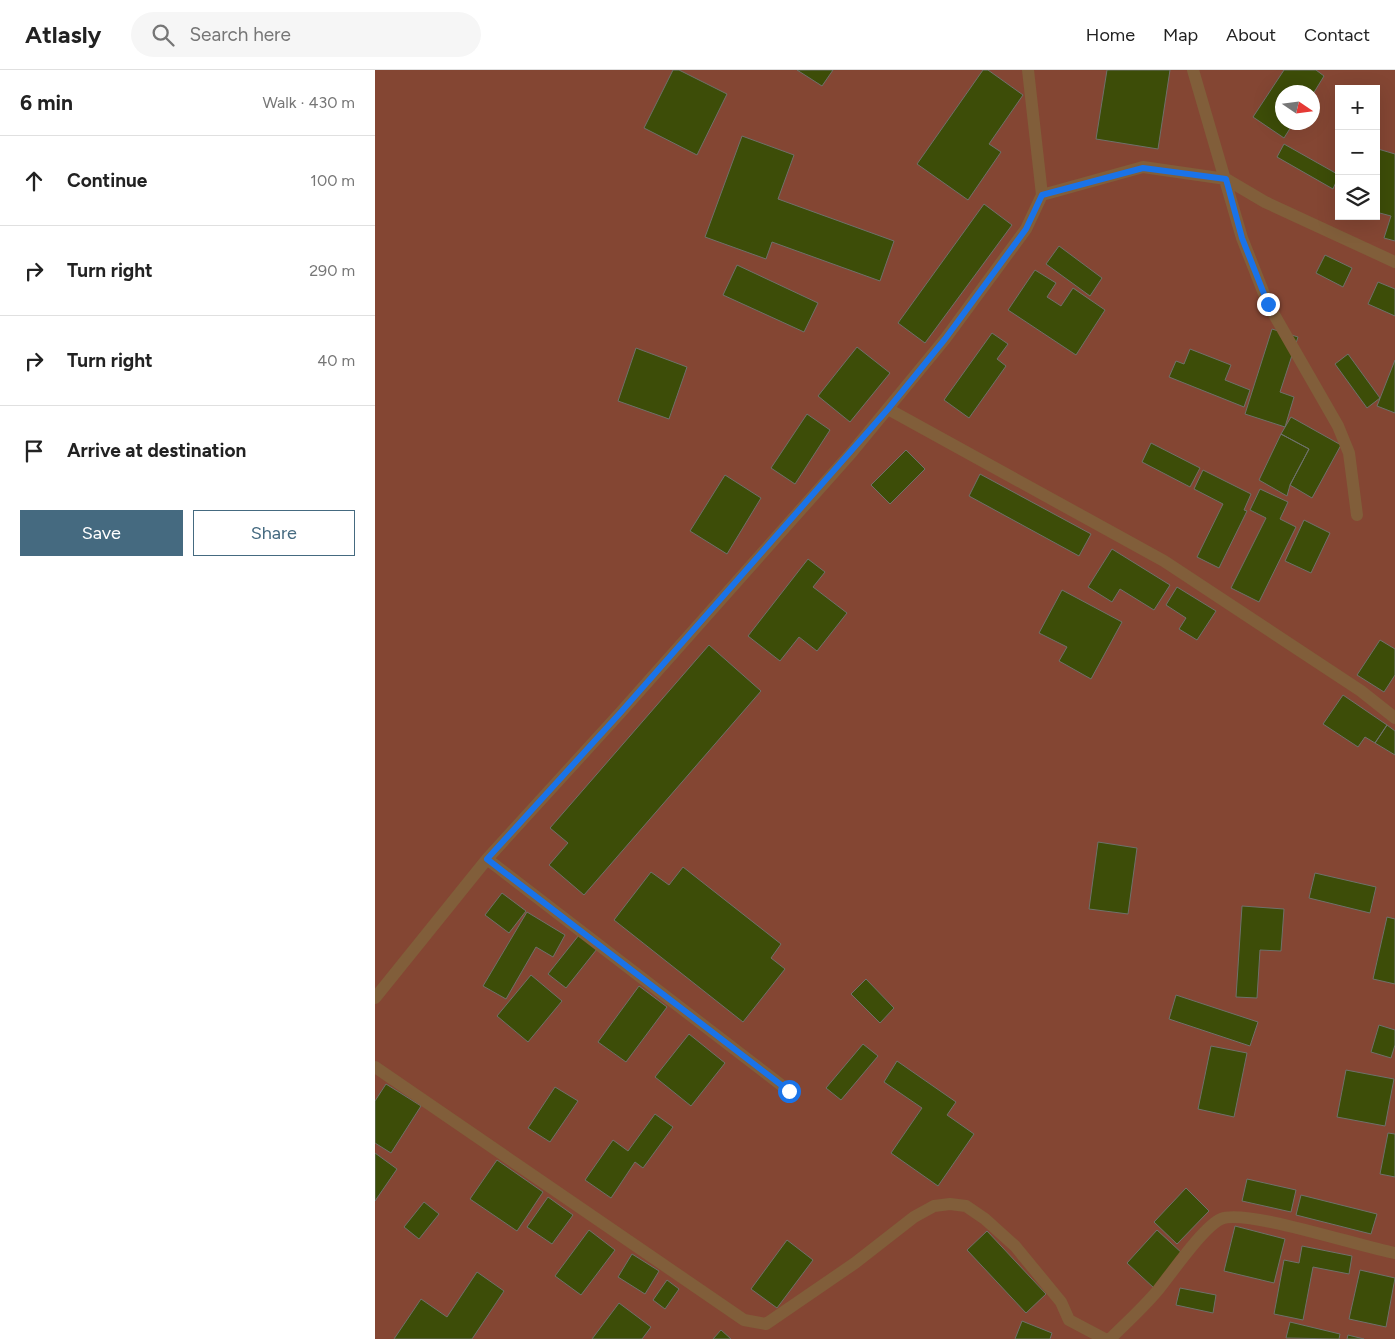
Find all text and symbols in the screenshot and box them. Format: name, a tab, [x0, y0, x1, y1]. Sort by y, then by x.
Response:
search box	[131, 12, 481, 57]
text: Atlasly	[25, 20, 101, 49]
icon: search	[149, 21, 177, 49]
text: Search here	[189, 23, 291, 46]
text: Home	[1086, 24, 1135, 46]
text: Map	[1163, 24, 1198, 46]
text: About	[1226, 24, 1276, 46]
text: Contact	[1304, 24, 1370, 46]
north arrow	[1275, 85, 1320, 130]
map controls	[1335, 85, 1380, 220]
button: +	[1335, 85, 1380, 130]
text: 6 min	[20, 90, 73, 115]
text: Walk · 430 m	[262, 93, 355, 112]
button: −	[1335, 130, 1380, 175]
icon: ahead	[20, 167, 48, 195]
text: Continue	[67, 169, 147, 192]
text: 100 m	[310, 171, 355, 190]
button: layers	[1335, 175, 1380, 220]
icon: right	[20, 257, 48, 285]
text: Turn right	[67, 259, 153, 282]
text: 290 m	[309, 261, 355, 280]
route end	[1257, 293, 1280, 316]
icon: right	[20, 347, 48, 375]
text: Turn right	[67, 349, 153, 372]
text: 40 m	[317, 351, 355, 370]
icon: arrive	[20, 437, 48, 465]
text: Arrive at destination	[67, 439, 246, 462]
button: Save	[20, 510, 183, 556]
button: Share	[193, 510, 355, 556]
route start	[778, 1080, 801, 1103]

